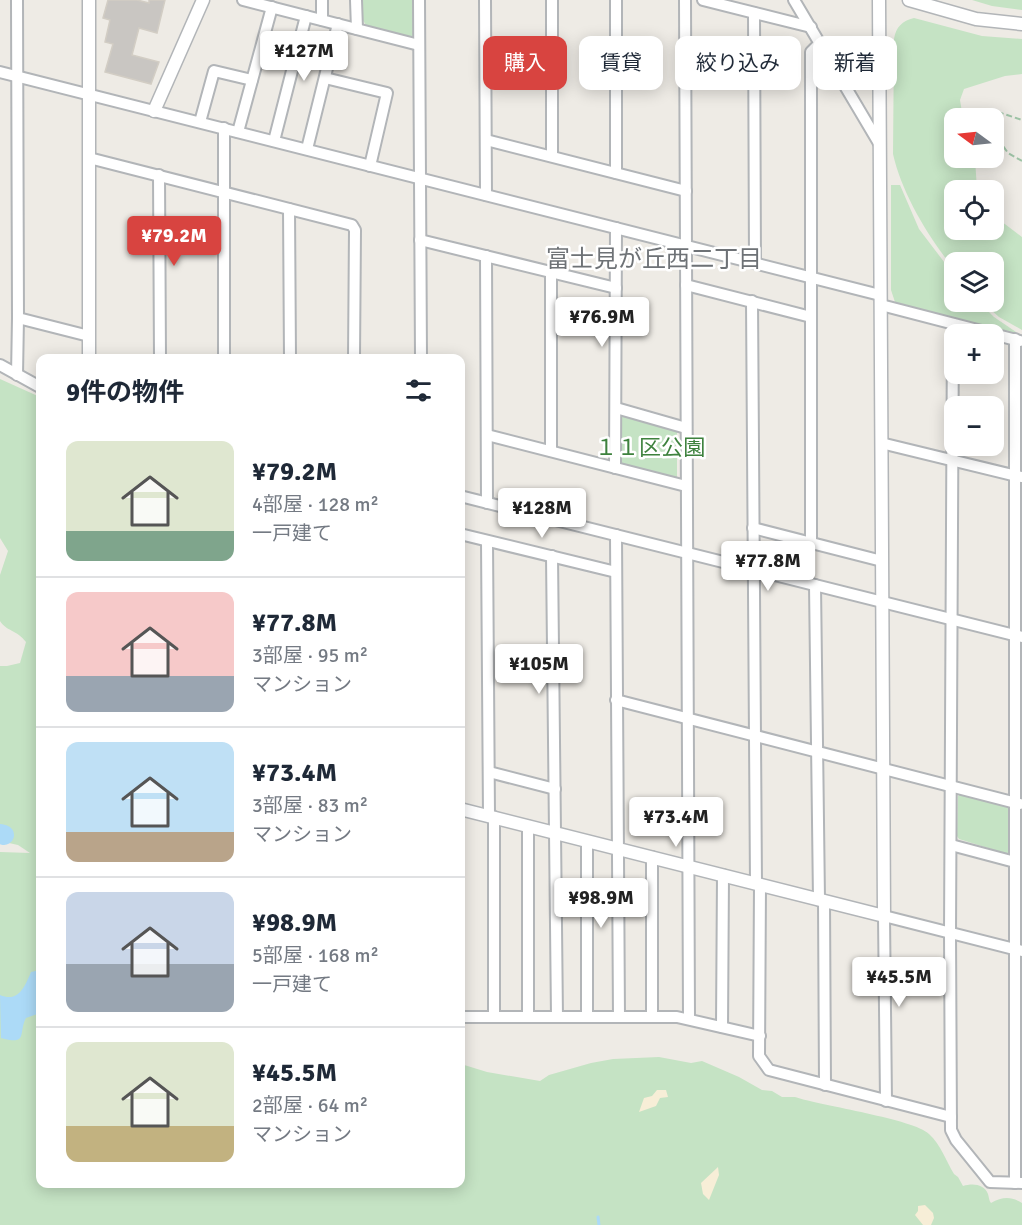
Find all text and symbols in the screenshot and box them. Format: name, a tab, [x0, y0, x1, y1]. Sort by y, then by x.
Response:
pin: ¥127M	[262, 31, 346, 82]
chip: 購入	[483, 36, 567, 90]
chip: 賃貸	[579, 36, 663, 90]
chip: 絞り込み	[675, 36, 801, 90]
chip: 新着	[813, 36, 897, 90]
text: ¥127M	[274, 38, 334, 63]
north arrow	[944, 108, 1004, 168]
map controls	[944, 108, 1004, 456]
button: locate	[944, 180, 1004, 240]
pin: ¥79.2M	[125, 216, 223, 267]
text: ¥79.2M	[141, 223, 207, 248]
district label: 富士見が丘西二丁目	[546, 244, 762, 274]
button: layers	[944, 252, 1004, 312]
pin: ¥76.9M	[553, 297, 651, 348]
text: ¥76.9M	[569, 304, 635, 329]
button: +	[944, 324, 1004, 384]
icon: filters	[402, 374, 435, 407]
text: 9件の物件	[66, 377, 184, 409]
button: −	[944, 396, 1004, 456]
park label: １１区公園	[595, 434, 705, 461]
text: ¥79.2M	[252, 456, 337, 488]
icon: home	[114, 465, 186, 537]
pin: ¥128M	[500, 488, 584, 539]
text: 4部屋 · 128 m²	[252, 492, 379, 517]
text: ¥128M	[512, 495, 572, 520]
text: 一戸建て	[252, 521, 332, 546]
pin: ¥77.8M	[719, 541, 817, 592]
text: ¥77.8M	[735, 548, 801, 573]
text: ¥77.8M	[252, 607, 337, 639]
icon: home	[114, 616, 186, 688]
text: 3部屋 · 95 m²	[252, 643, 368, 668]
pin: ¥105M	[497, 644, 581, 695]
text: ¥105M	[509, 651, 569, 676]
text: マンション	[252, 672, 352, 697]
text: ¥73.4M	[252, 757, 337, 789]
icon: home	[114, 766, 186, 838]
text: 3部屋 · 83 m²	[252, 793, 368, 818]
pin: ¥73.4M	[627, 797, 725, 848]
text: ¥73.4M	[643, 804, 709, 829]
text: マンション	[252, 822, 352, 847]
pin: ¥98.9M	[552, 878, 650, 929]
text: ¥98.9M	[568, 885, 634, 910]
text: ¥98.9M	[252, 907, 337, 939]
icon: home	[114, 916, 186, 988]
text: 5部屋 · 168 m²	[252, 943, 379, 968]
pin: ¥45.5M	[850, 957, 948, 1008]
text: ¥45.5M	[866, 964, 932, 989]
text: 一戸建て	[252, 972, 332, 997]
text: ¥45.5M	[252, 1057, 337, 1089]
icon: home	[114, 1066, 186, 1138]
text: 2部屋 · 64 m²	[252, 1093, 368, 1118]
text: マンション	[252, 1122, 352, 1147]

